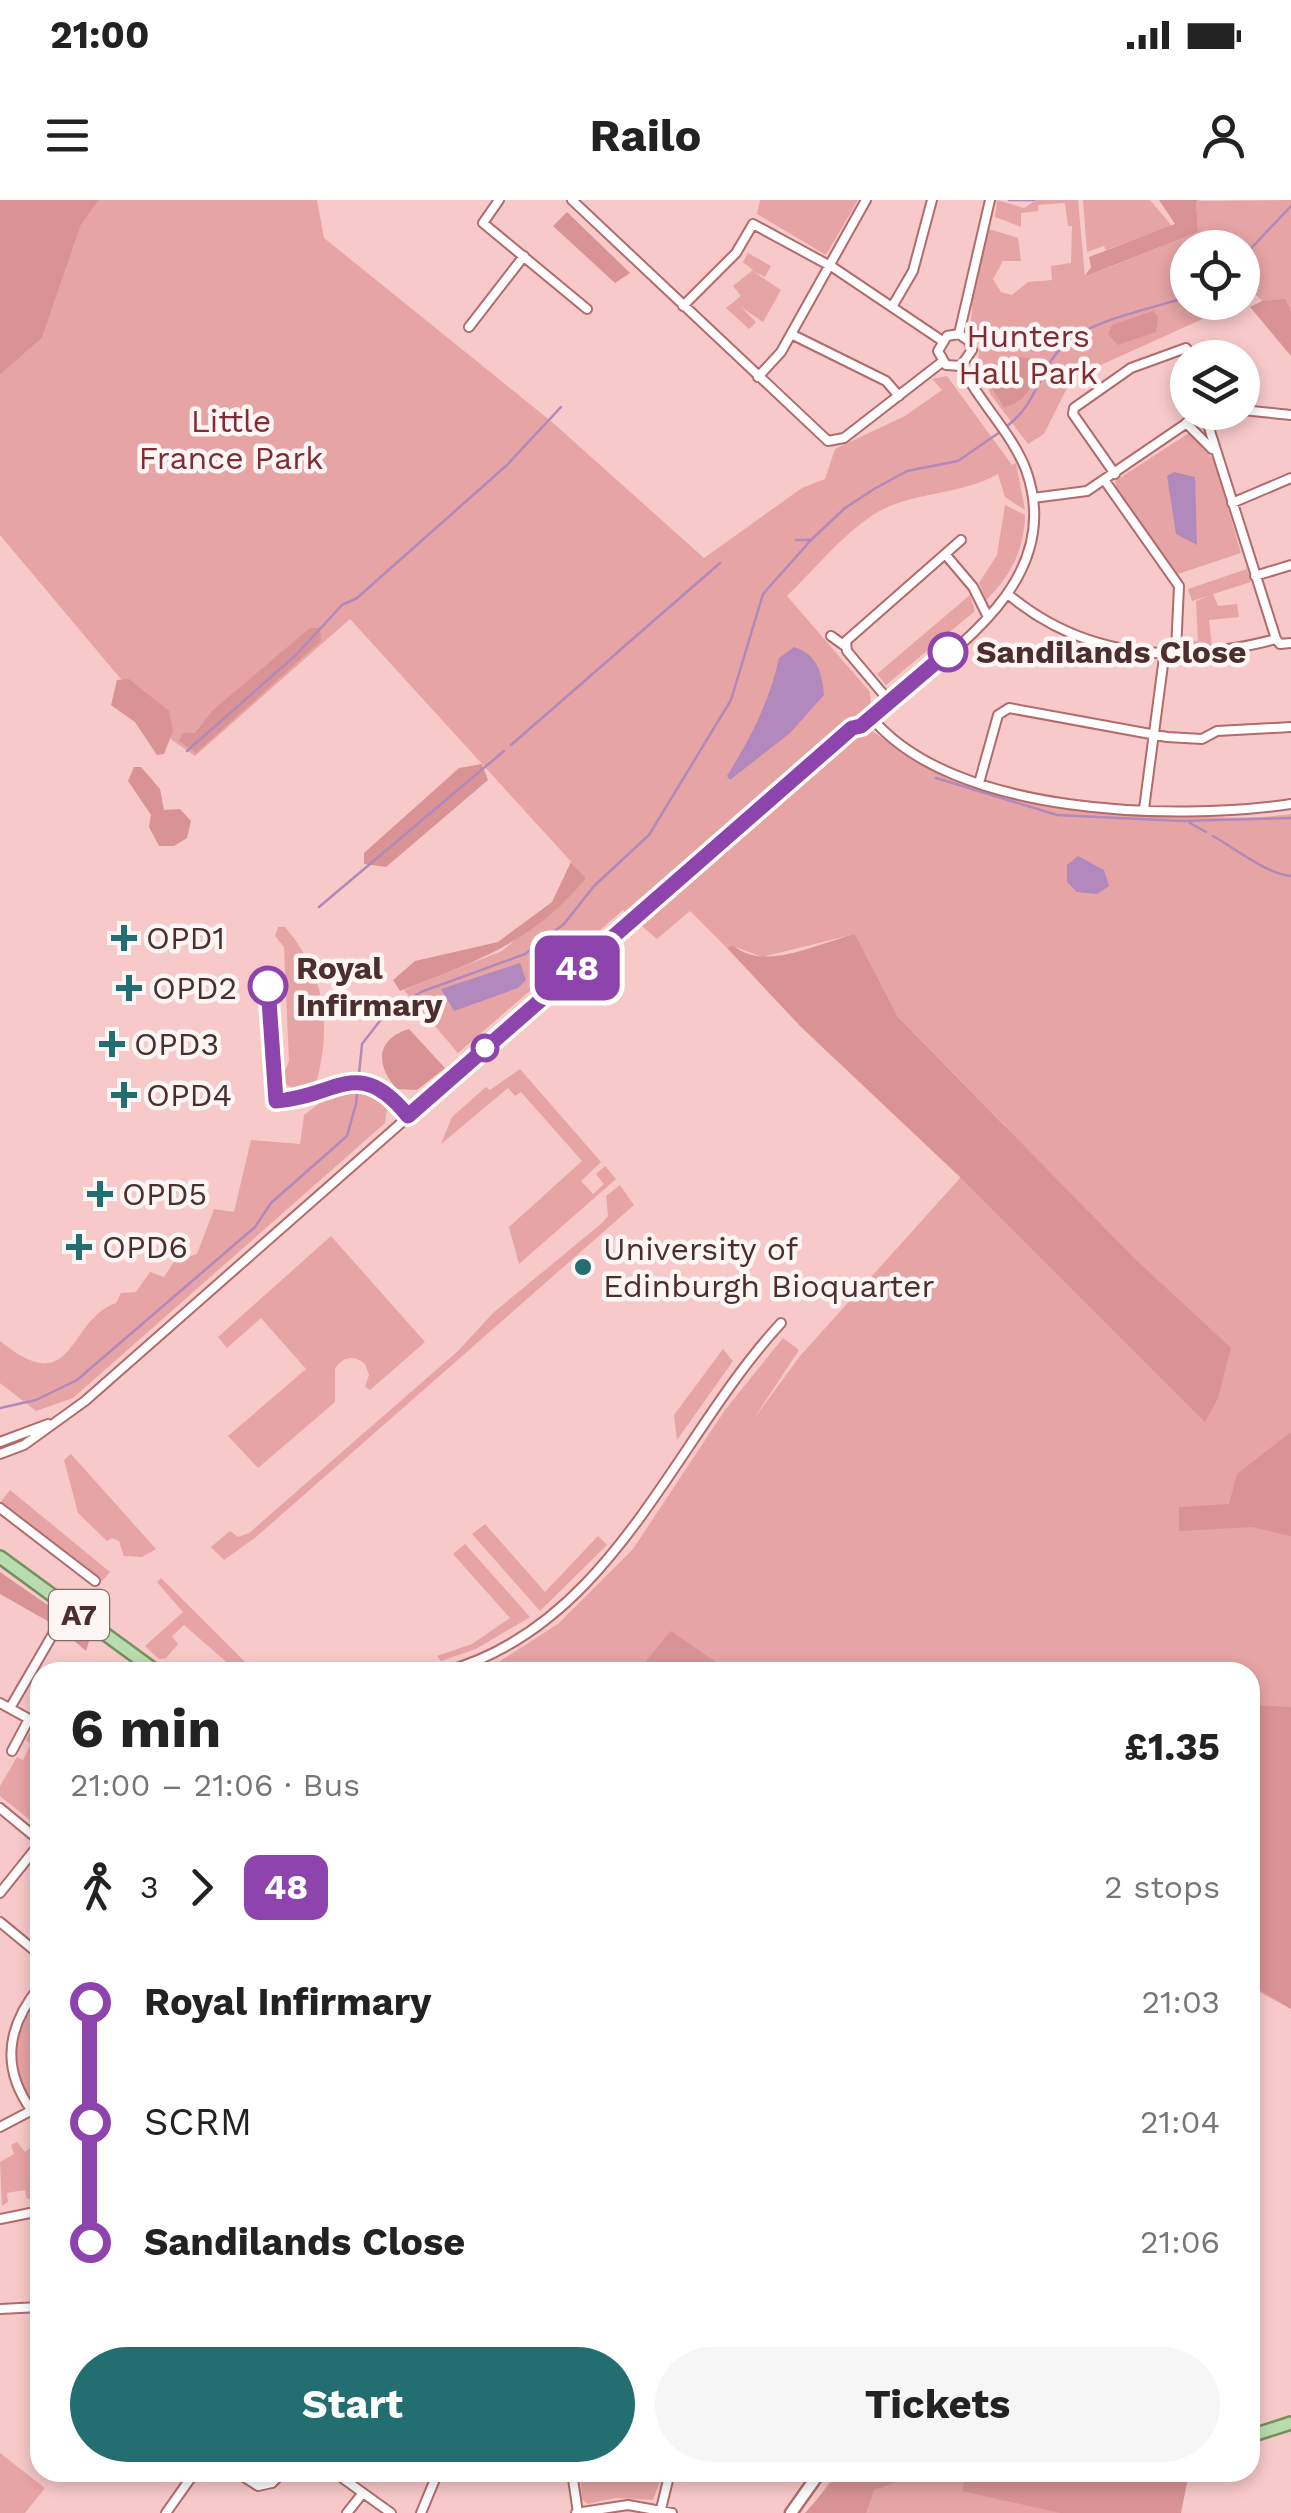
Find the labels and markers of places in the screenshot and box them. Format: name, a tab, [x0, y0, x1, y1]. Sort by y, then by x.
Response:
marker: Sandilands Close	[929, 633, 967, 671]
place label: Sandilands Close	[976, 633, 1247, 671]
place label: OPD1	[146, 919, 225, 957]
marker: OPD1	[111, 925, 137, 951]
place label: Royal Infirmary	[296, 949, 444, 1024]
marker: Royal Infirmary	[249, 967, 287, 1005]
place label: OPD2	[152, 969, 237, 1007]
marker: OPD2	[116, 975, 142, 1001]
place label: OPD3	[134, 1025, 219, 1063]
marker: OPD3	[99, 1031, 125, 1057]
unlabelled marker	[472, 1035, 498, 1061]
place label: OPD4	[146, 1076, 232, 1114]
marker: OPD4	[111, 1082, 137, 1108]
place label: OPD5	[122, 1175, 207, 1213]
marker: OPD5	[87, 1181, 113, 1207]
place label: OPD6	[102, 1228, 188, 1266]
place label: University of Edinburgh Bioquarter	[603, 1230, 935, 1305]
marker: OPD6	[66, 1234, 92, 1260]
marker: University of Edinburgh Bioquarter	[572, 1256, 594, 1278]

